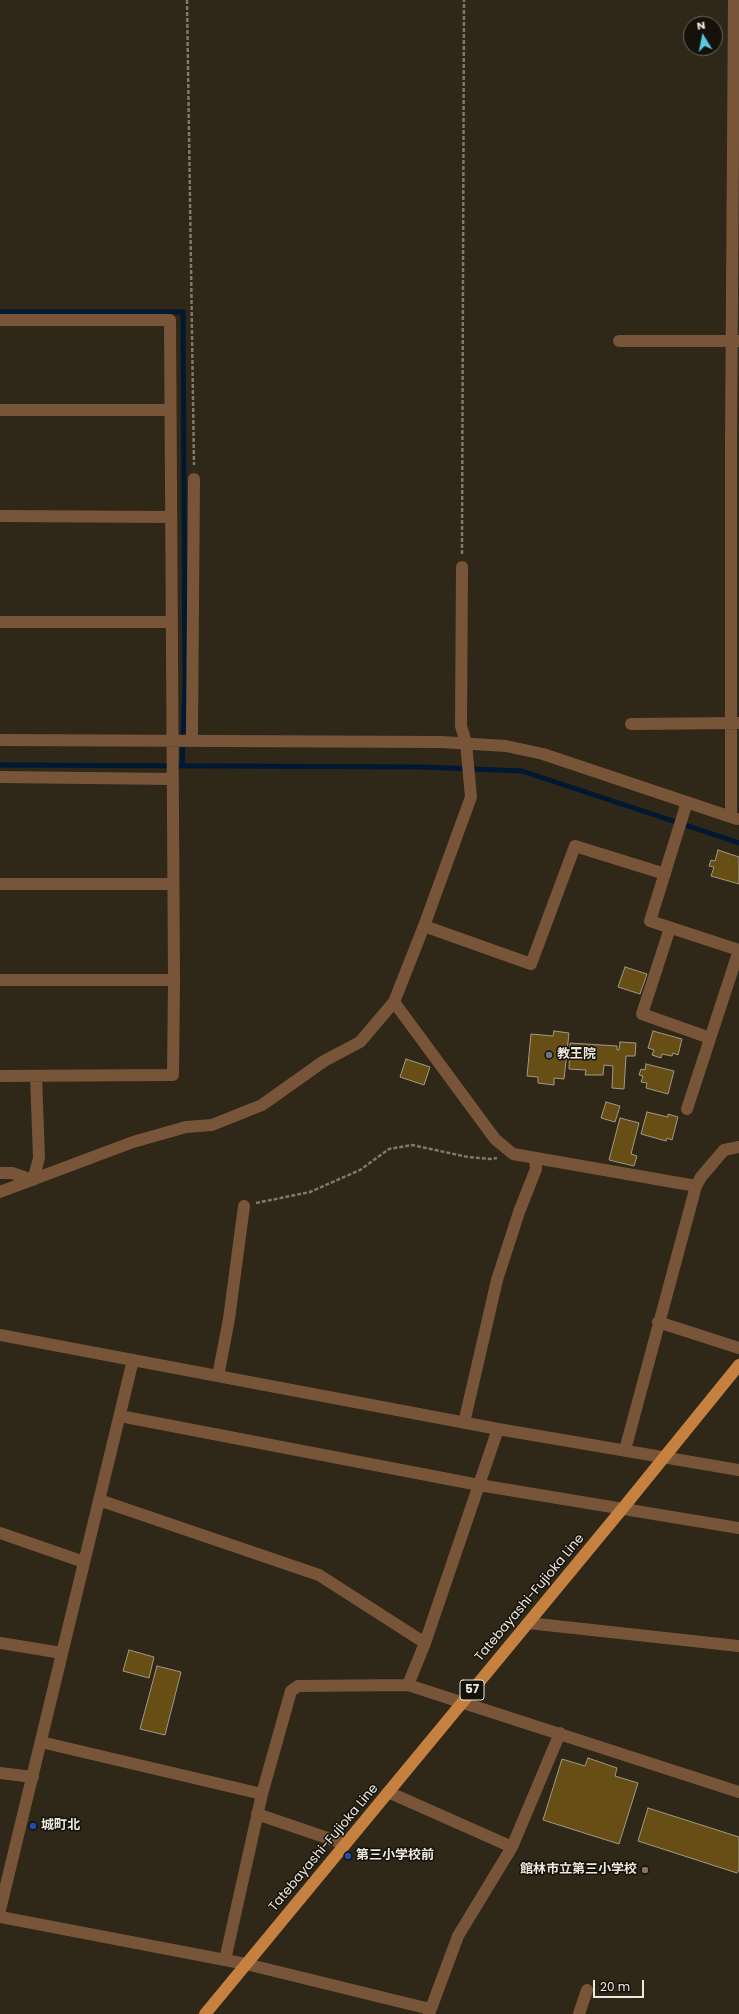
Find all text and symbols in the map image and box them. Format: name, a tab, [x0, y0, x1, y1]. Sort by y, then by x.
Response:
north arrow	[683, 16, 723, 56]
text: N	[696, 17, 707, 34]
place label: 教王院	[557, 1047, 596, 1063]
marker: 教王院	[544, 1050, 554, 1060]
street label: Tatebayashi-Fujioka Line	[472, 1531, 588, 1665]
road number: 57	[460, 1680, 484, 1700]
street label: Tatebayashi-Fujioka Line	[266, 1781, 382, 1915]
place label: 城町北	[41, 1818, 80, 1834]
marker: 城町北	[28, 1821, 38, 1831]
place label: 第三小学校前	[356, 1848, 434, 1864]
marker: 第三小学校前	[343, 1851, 353, 1861]
place label: 館林市立第三小学校	[520, 1862, 637, 1878]
marker: 館林市立第三小学校	[640, 1865, 650, 1875]
scale bar	[595, 1972, 646, 1998]
text: 20 m	[600, 1978, 630, 1995]

